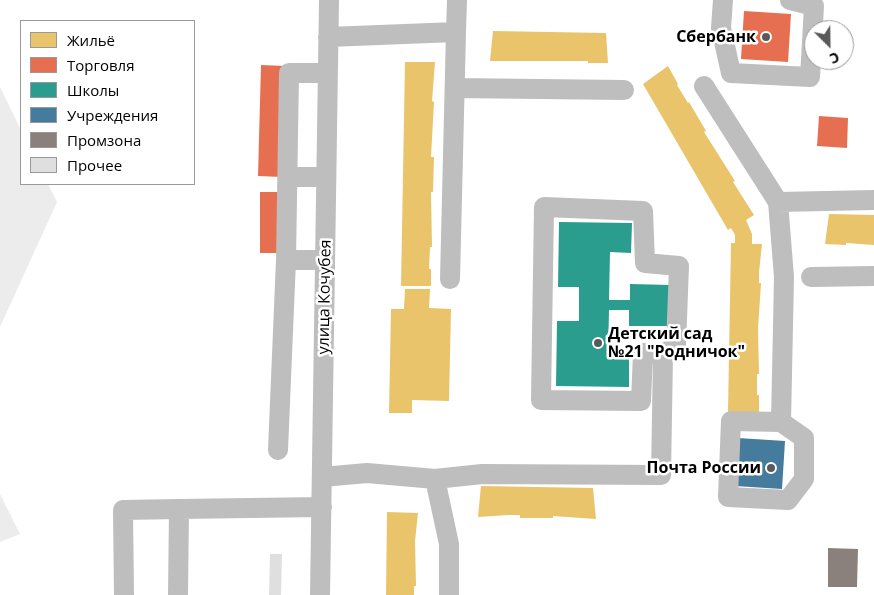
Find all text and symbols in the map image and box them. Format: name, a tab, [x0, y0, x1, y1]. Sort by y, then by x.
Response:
legend	[20, 20, 195, 185]
north arrow	[804, 20, 854, 70]
place label: Сбербанк	[676, 27, 756, 47]
text: Жильё	[67, 30, 115, 50]
marker: Сбербанк	[760, 31, 772, 43]
text: С	[827, 48, 842, 69]
text: Торговля	[67, 55, 134, 75]
text: Школы	[67, 80, 119, 100]
text: Учреждения	[67, 105, 158, 125]
text: Промзона	[67, 130, 141, 150]
text: Прочее	[67, 155, 122, 175]
street label: улица Кочубея	[314, 239, 336, 355]
place label: Детский сад №21 "Родничок"	[608, 324, 745, 362]
marker: Детский сад №21 "Родничок"	[592, 337, 604, 349]
place label: Почта России	[647, 458, 761, 478]
marker: Почта России	[765, 462, 777, 474]

